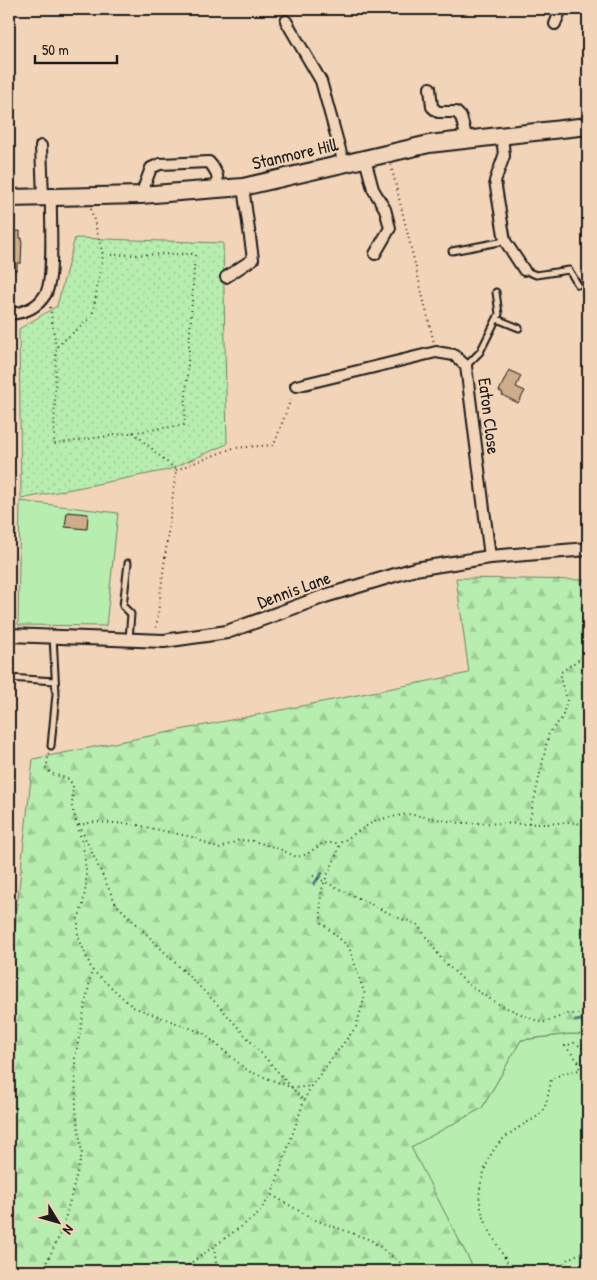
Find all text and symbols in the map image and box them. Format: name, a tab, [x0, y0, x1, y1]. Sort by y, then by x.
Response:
scale bar	[35, 32, 118, 64]
text: 50 m	[42, 39, 69, 60]
street label: Stanmore Hill	[249, 131, 341, 176]
street label: Eaton Close	[472, 376, 507, 456]
street label: Dennis Lane	[254, 565, 334, 614]
north arrow	[32, 1198, 82, 1248]
text: N	[59, 1221, 79, 1239]

